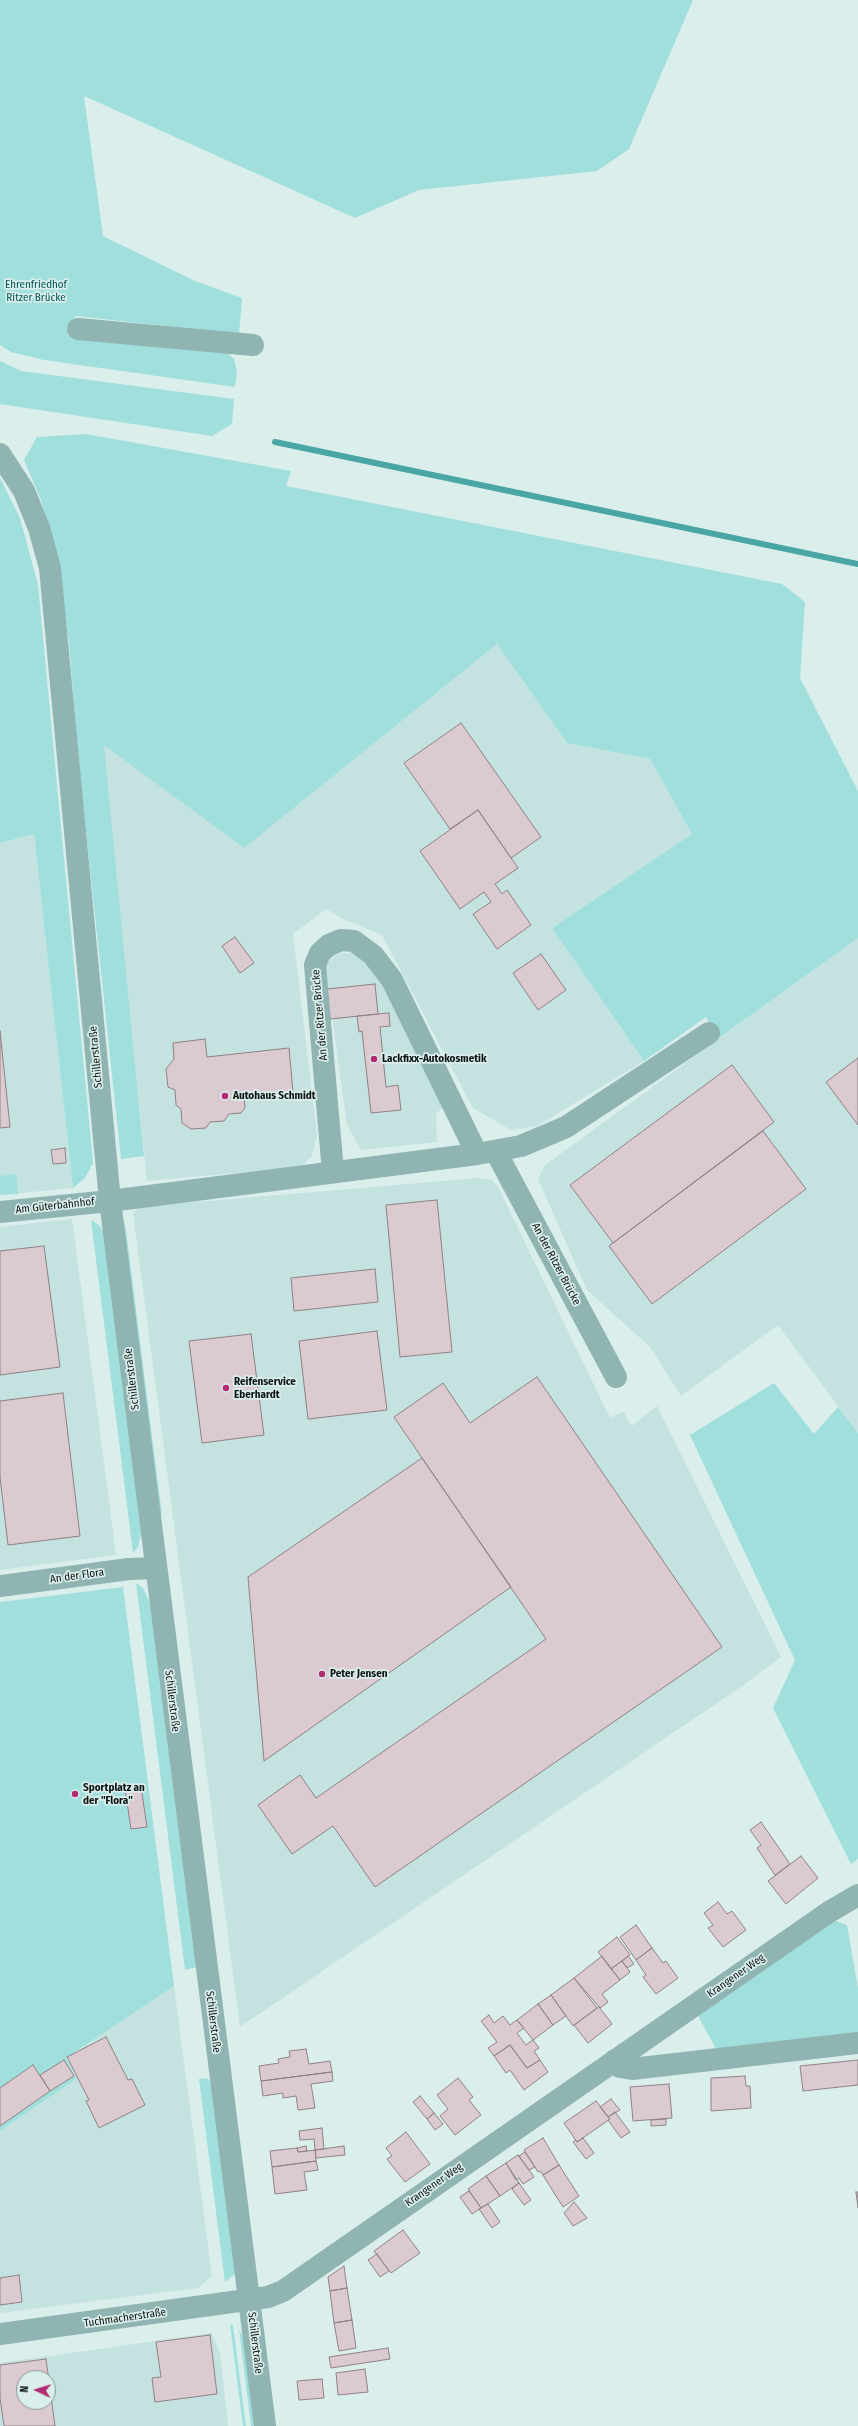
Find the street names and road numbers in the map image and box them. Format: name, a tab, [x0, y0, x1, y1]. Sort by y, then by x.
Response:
street label: An der Ritzer Brücke	[309, 969, 331, 1061]
street label: Schillerstraße	[87, 1025, 105, 1089]
street label: Am Güterbahnhof	[15, 1195, 95, 1217]
street label: An der Ritzer Brücke	[529, 1221, 583, 1307]
street label: Schillerstraße	[122, 1347, 142, 1411]
street label: An der Flora	[49, 1566, 105, 1586]
street label: Schillerstraße	[162, 1669, 182, 1733]
street label: Krangener Weg	[705, 1951, 767, 2001]
street label: Schillerstraße	[203, 1990, 223, 2054]
street label: Krangener Weg	[403, 2160, 465, 2210]
street label: Tuchmacherstraße	[83, 2306, 167, 2330]
street label: Schillerstraße	[245, 2311, 265, 2375]

